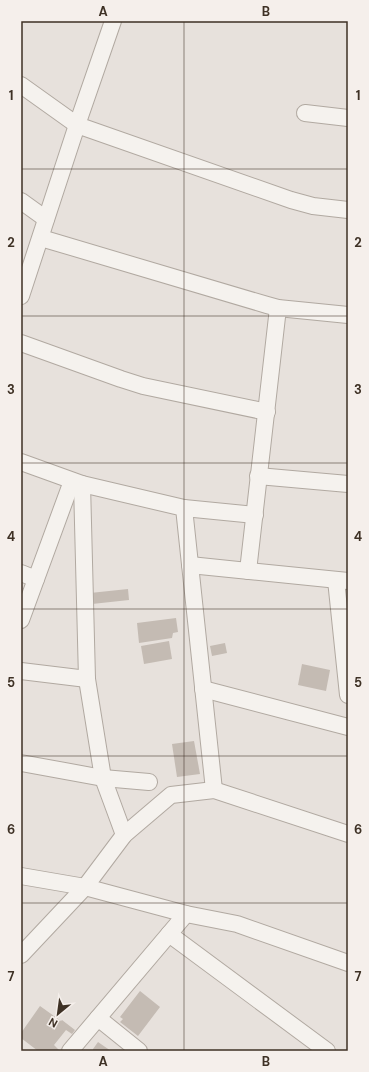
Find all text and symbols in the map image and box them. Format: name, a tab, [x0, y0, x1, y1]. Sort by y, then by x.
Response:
text: A	[98, 3, 108, 20]
text: B	[262, 3, 270, 20]
text: 1	[9, 87, 13, 104]
text: 1	[356, 87, 360, 104]
text: 2	[7, 234, 15, 251]
text: 2	[354, 234, 362, 251]
text: 3	[7, 381, 15, 398]
text: 3	[354, 381, 362, 398]
text: 4	[7, 528, 15, 545]
text: 4	[354, 528, 362, 545]
text: 5	[7, 674, 15, 691]
text: 5	[354, 674, 362, 691]
text: 6	[7, 821, 15, 838]
text: 6	[354, 821, 362, 838]
text: 7	[8, 968, 15, 985]
text: 7	[355, 968, 362, 985]
north arrow	[38, 994, 78, 1034]
text: N	[46, 1015, 60, 1031]
text: A	[98, 1053, 108, 1070]
text: B	[262, 1053, 270, 1070]

